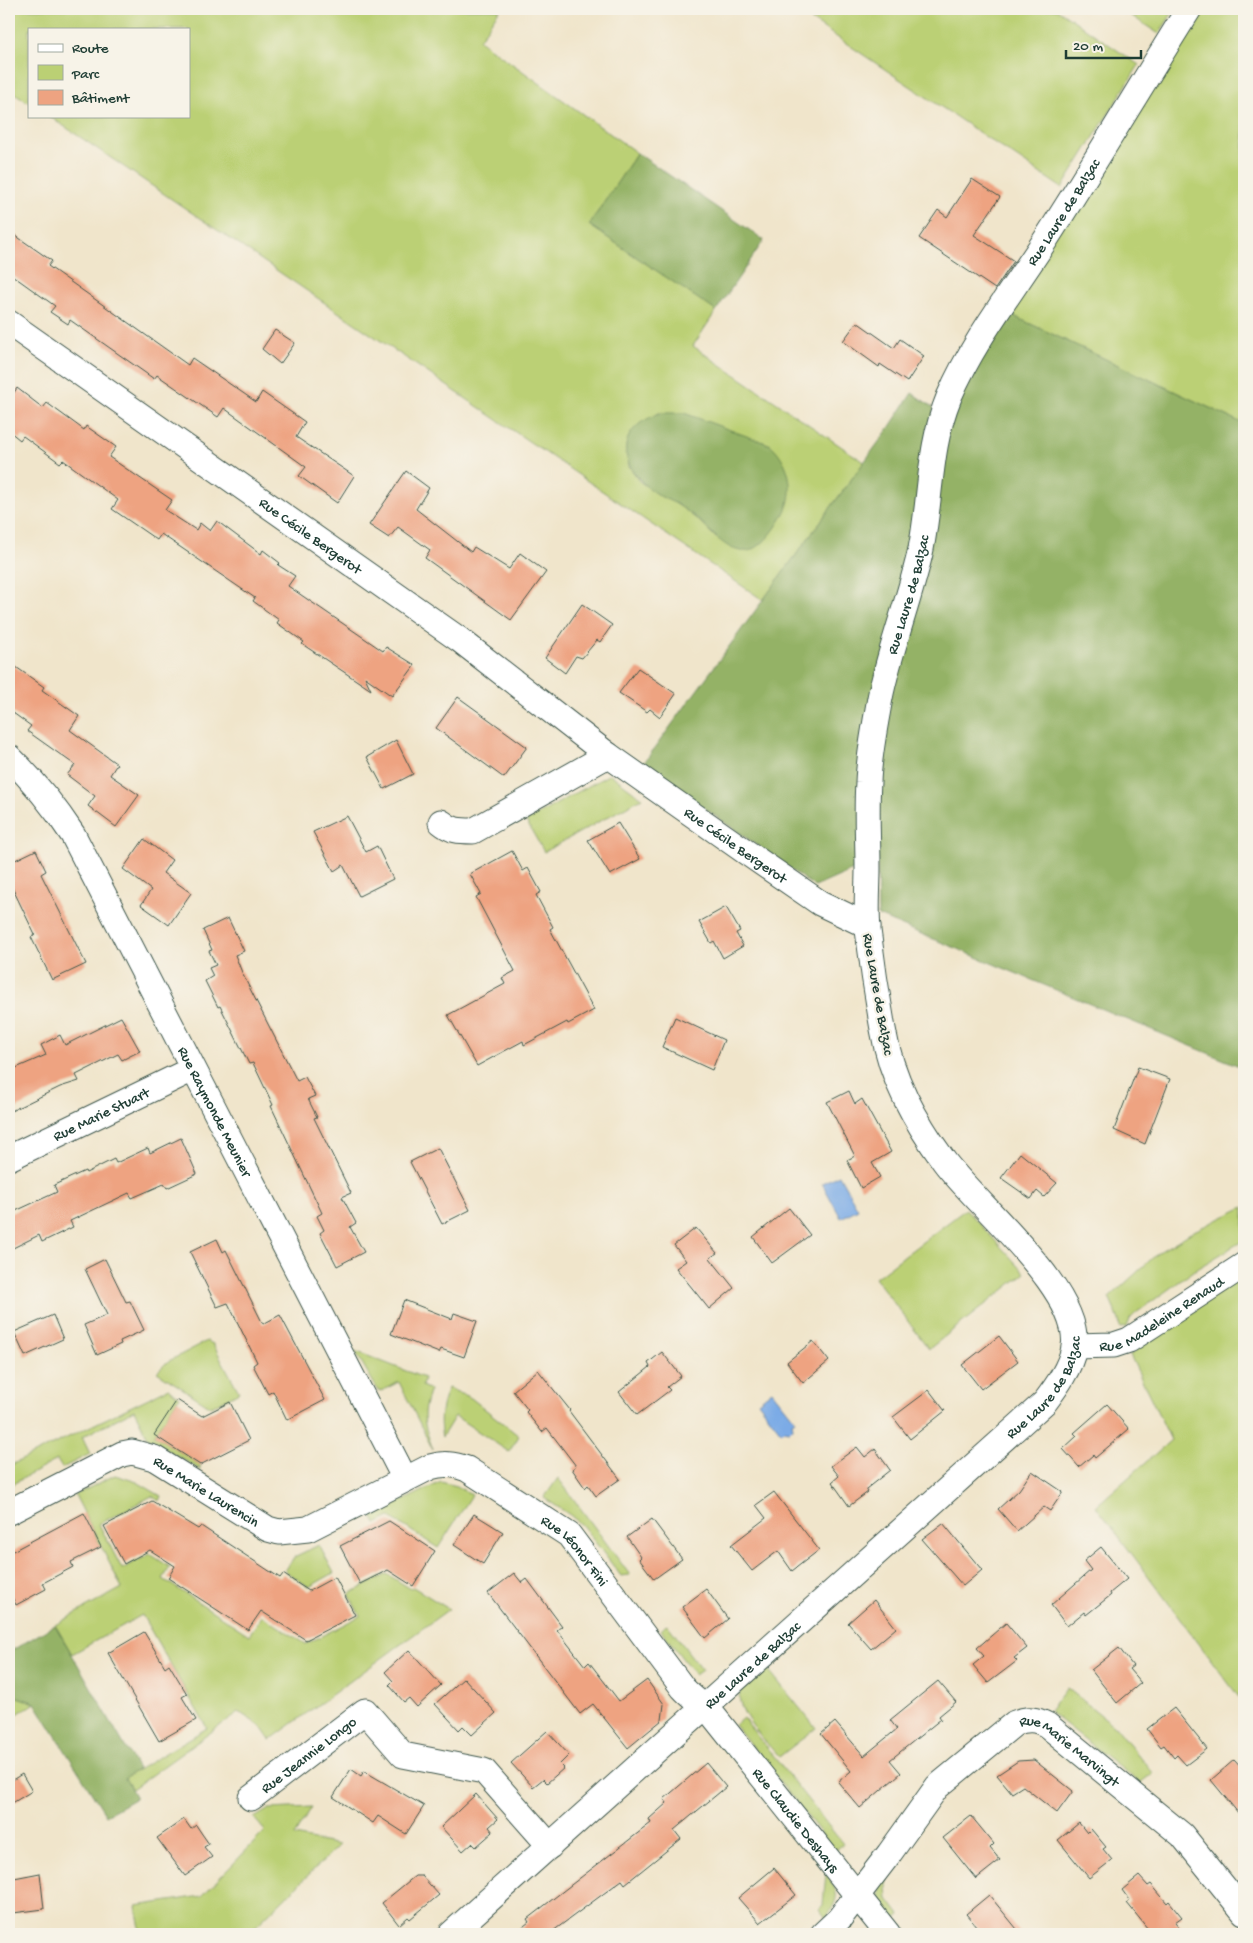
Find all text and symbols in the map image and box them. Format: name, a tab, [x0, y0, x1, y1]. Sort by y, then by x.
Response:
legend	[28, 28, 190, 118]
scale bar	[1066, 28, 1140, 60]
text: 20 m	[1073, 38, 1103, 56]
text: Route	[72, 40, 109, 58]
text: Parc	[71, 66, 100, 84]
text: Bâtiment	[71, 90, 131, 108]
street label: Rue Laure de Balzac	[1024, 155, 1106, 270]
street label: Rue Cécile Bergerot	[255, 495, 366, 580]
street label: Rue Laure de Balzac	[884, 533, 934, 657]
street label: Rue Cécile Bergerot	[680, 804, 791, 890]
street label: Rue Laure de Balzac	[857, 932, 897, 1057]
street label: Rue Raymonde Meunier	[173, 1044, 255, 1182]
street label: Rue Marie Stuart	[51, 1084, 154, 1146]
street label: Rue Madeleine Renaud	[1099, 1273, 1229, 1356]
street label: Rue Laure de Balzac	[1003, 1335, 1086, 1444]
street label: Rue Marie Laurencin	[149, 1453, 262, 1532]
street label: Rue Léonor Fini	[537, 1512, 611, 1591]
street label: Rue Laure de Balzac	[701, 1618, 806, 1714]
street label: Rue Jeannie Longo	[258, 1713, 361, 1798]
street label: Rue Marie Marvingt	[1018, 1713, 1124, 1793]
street label: Rue Claudie Deshays	[748, 1765, 842, 1877]

